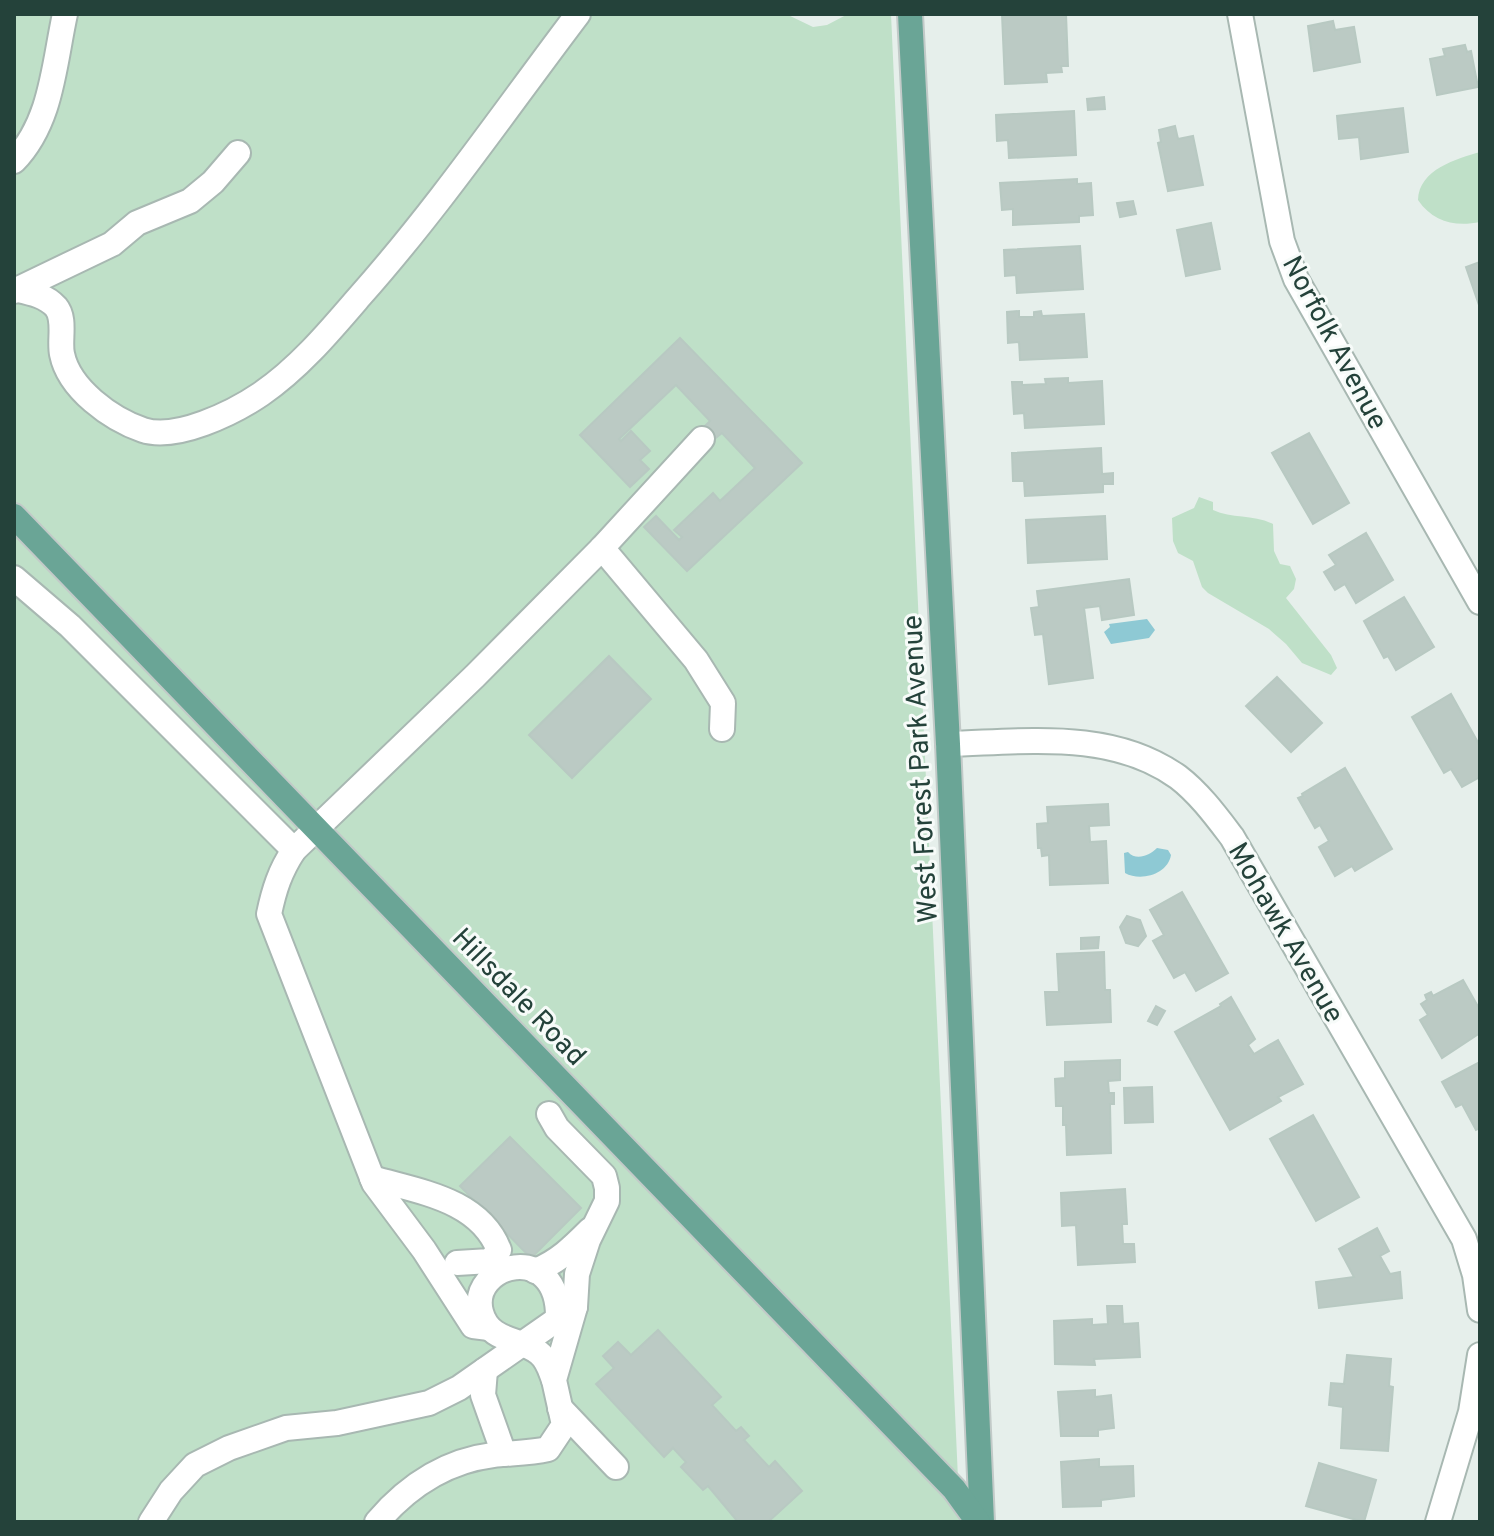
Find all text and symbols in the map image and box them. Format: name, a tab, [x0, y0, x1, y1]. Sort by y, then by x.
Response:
street label: Norfolk Avenue	[1272, 250, 1394, 437]
street label: West Forest Park Avenue	[896, 614, 948, 924]
street label: Mohawk Avenue	[1218, 837, 1351, 1030]
street label: Hillsdale Road	[443, 921, 593, 1075]

